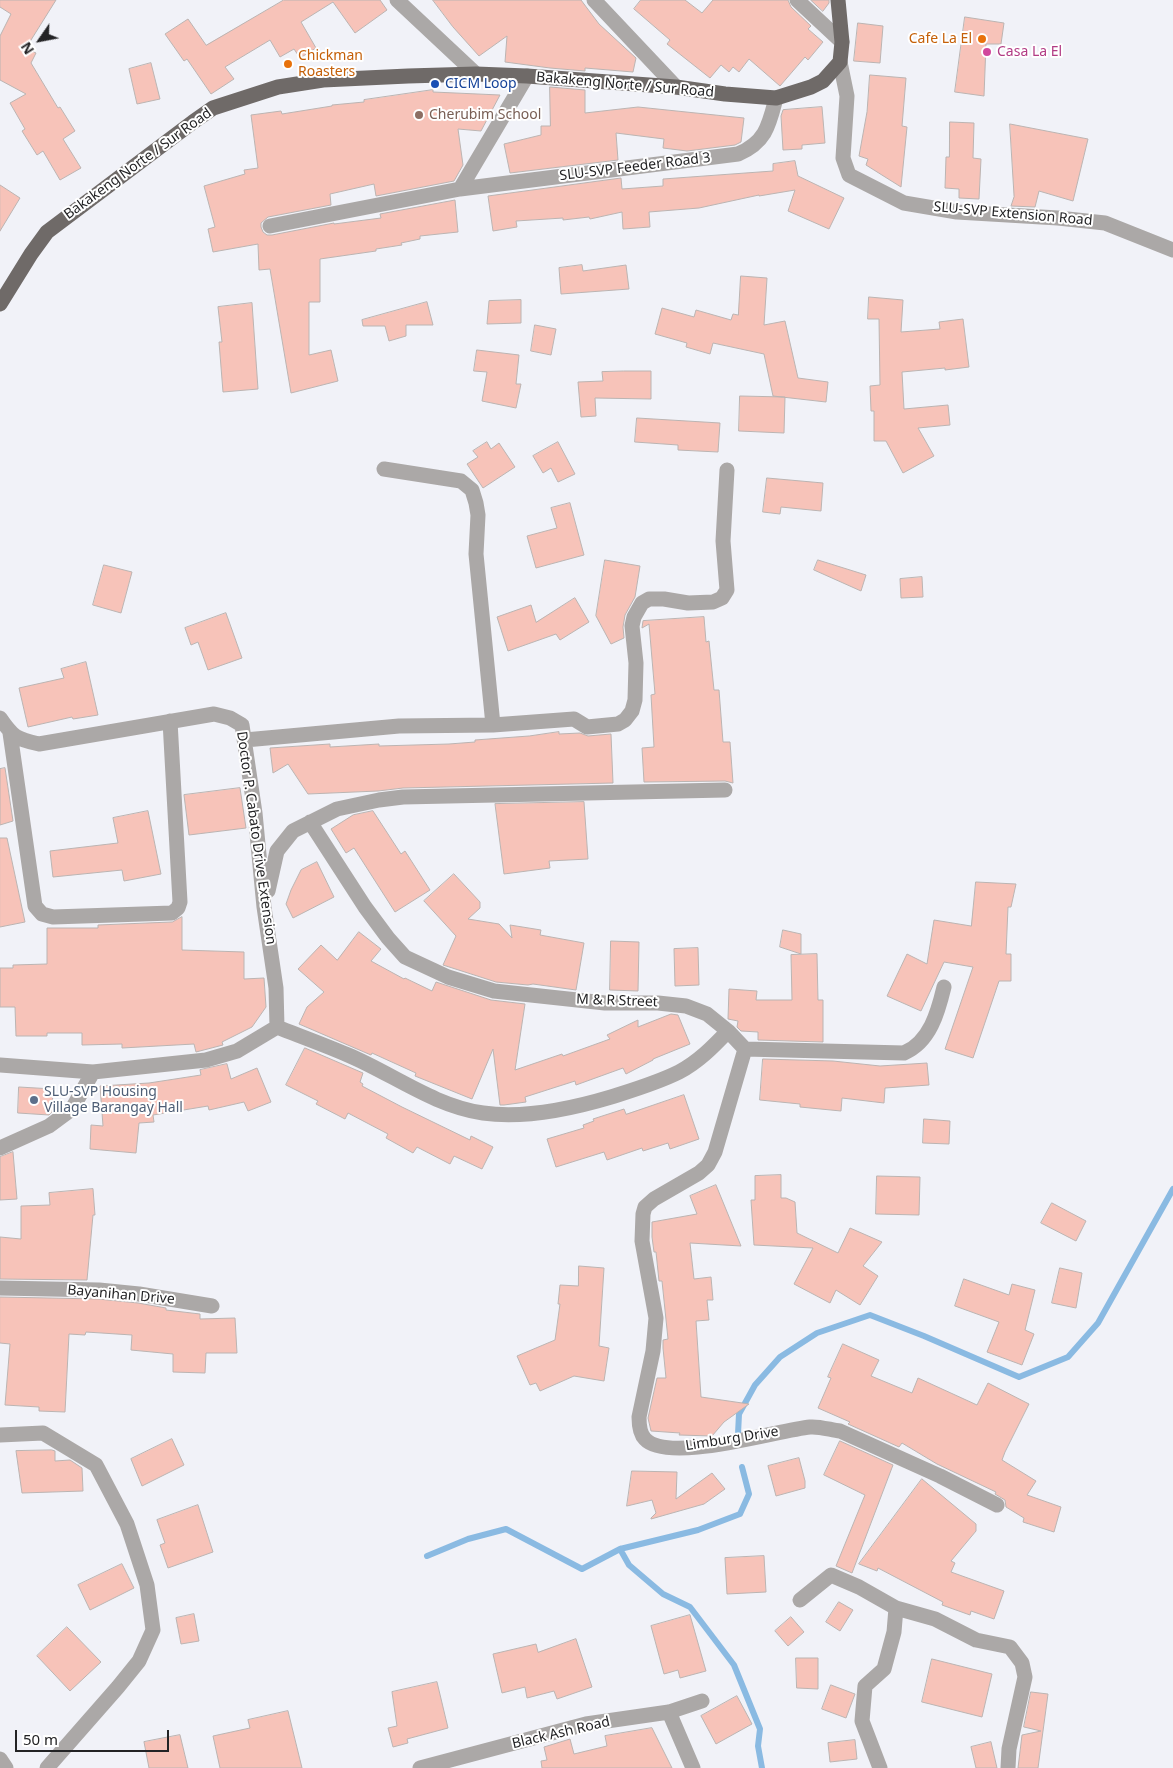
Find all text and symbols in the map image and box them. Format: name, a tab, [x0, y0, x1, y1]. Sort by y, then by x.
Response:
north arrow	[15, 15, 65, 65]
place label: Cafe La El	[909, 31, 972, 47]
marker: Cafe La El	[976, 33, 988, 45]
text: N	[16, 38, 38, 58]
place label: Casa La El	[997, 44, 1062, 60]
marker: Casa La El	[981, 46, 993, 58]
place label: Chickman Roasters	[298, 48, 363, 80]
marker: Chickman Roasters	[282, 58, 294, 70]
street label: Bakakeng Norte / Sur Road	[535, 69, 715, 101]
place label: CICM Loop	[445, 76, 517, 92]
marker: CICM Loop	[429, 78, 441, 90]
street label: Bakakeng Norte / Sur Road	[61, 105, 215, 223]
place label: Cherubim School	[429, 107, 541, 123]
marker: Cherubim School	[413, 109, 425, 121]
street label: SLU-SVP Feeder Road 3	[558, 149, 712, 185]
street label: SLU-SVP Extension Road	[933, 199, 1093, 229]
street label: Doctor P. Cabato Drive Extension	[233, 730, 279, 946]
street label: M & R Street	[576, 991, 658, 1011]
place label: SLU-SVP Housing Village Barangay Hall	[44, 1084, 183, 1116]
marker: SLU-SVP Housing Village Barangay Hall	[28, 1094, 40, 1106]
street label: Bayanihan Drive	[67, 1282, 175, 1308]
street label: Limburg Drive	[684, 1423, 780, 1455]
street label: Black Ash Road	[510, 1714, 612, 1752]
scale bar	[18, 1720, 171, 1752]
text: 50 m	[23, 1729, 58, 1749]

